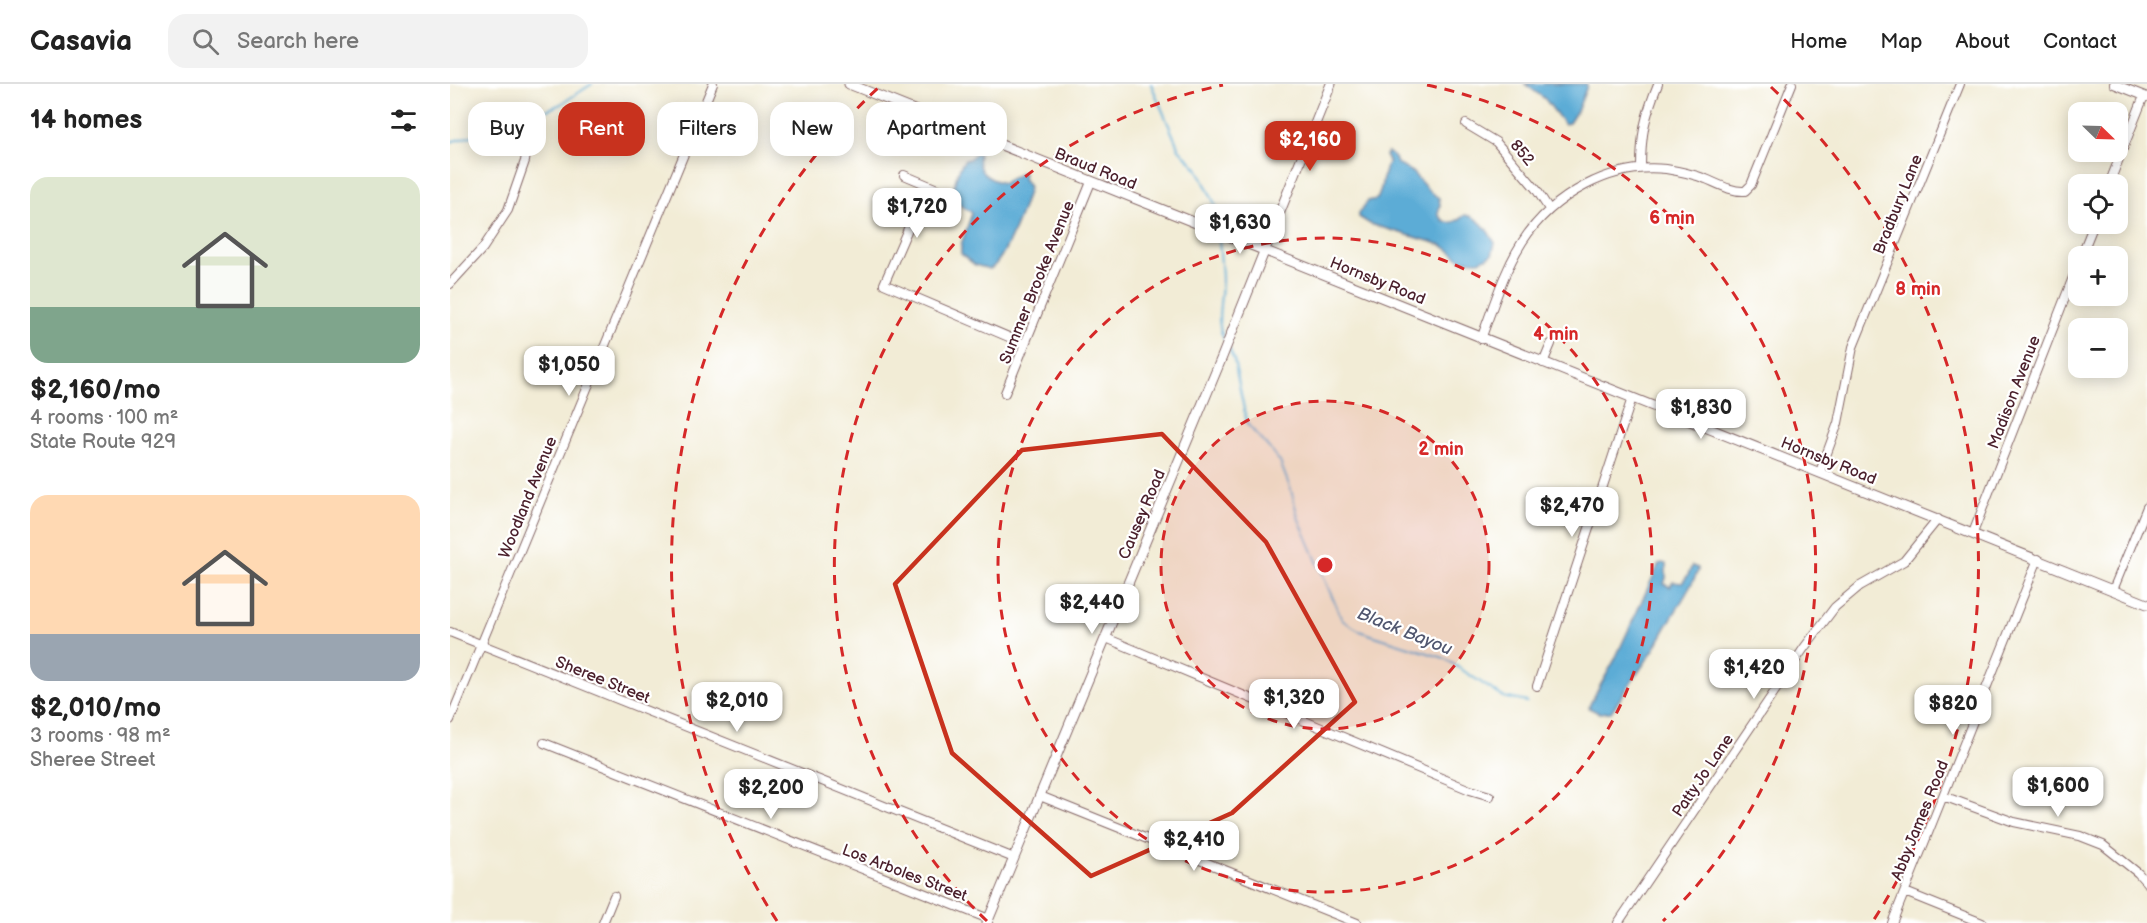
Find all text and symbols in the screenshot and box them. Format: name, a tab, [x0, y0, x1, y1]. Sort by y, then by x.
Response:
search box	[168, 14, 588, 68]
text: Casavia	[30, 25, 132, 58]
icon: search	[189, 25, 222, 58]
text: Search here	[237, 28, 359, 55]
text: Home	[1790, 29, 1847, 54]
text: Map	[1880, 29, 1922, 54]
text: About	[1955, 29, 2010, 54]
text: Contact	[2043, 29, 2117, 54]
chip: Buy	[468, 102, 546, 156]
chip: Rent	[558, 102, 645, 156]
chip: Filters	[657, 102, 758, 156]
chip: New	[770, 102, 854, 156]
chip: Apartment	[866, 102, 1007, 156]
north arrow	[2068, 102, 2128, 162]
map controls	[2068, 102, 2128, 378]
icon: filters	[387, 104, 420, 137]
text: 14 homes	[30, 105, 142, 136]
pin: $2,160	[1261, 121, 1359, 172]
text: $2,160	[1279, 128, 1341, 152]
street label: 852	[1506, 136, 1538, 170]
street label: Braud Road	[1052, 144, 1139, 194]
street label: Bradbury Lane	[1870, 151, 1927, 257]
button: locate	[2068, 174, 2128, 234]
pin: $1,720	[868, 188, 966, 239]
text: $1,720	[886, 195, 948, 219]
street label: Summer Brooke Avenue	[996, 198, 1079, 367]
pin: $1,630	[1191, 204, 1289, 255]
text: 6 min	[1649, 208, 1695, 229]
text: $1,630	[1209, 211, 1271, 235]
icon: home	[171, 216, 279, 324]
button: +	[2068, 246, 2128, 306]
street label: Hornsby Road	[1327, 254, 1428, 309]
text: 8 min	[1895, 279, 1941, 300]
button: −	[2068, 318, 2128, 378]
text: 4 min	[1533, 324, 1579, 345]
street label: Madison Avenue	[1984, 333, 2045, 452]
pin: $1,050	[520, 346, 618, 397]
text: $1,050	[538, 353, 600, 377]
text: $2,160/mo	[30, 375, 161, 406]
pin: $1,830	[1652, 389, 1750, 440]
text: $1,830	[1670, 396, 1732, 420]
text: 4 rooms · 100 m²	[30, 406, 178, 430]
text: State Route 929	[30, 430, 176, 454]
street label: Woodland Avenue	[495, 433, 562, 561]
street label: Hornsby Road	[1778, 434, 1879, 489]
text: 2 min	[1418, 439, 1464, 460]
street label: Causey Road	[1115, 467, 1170, 562]
pin: $2,470	[1523, 487, 1621, 538]
text: $2,470	[1540, 494, 1604, 518]
icon: home	[171, 534, 279, 642]
centre of rings	[1315, 555, 1335, 575]
pin: $2,440	[1043, 584, 1141, 635]
text: $2,440	[1059, 591, 1125, 615]
water label: Black Bayou	[1354, 603, 1455, 660]
pin: $1,420	[1705, 649, 1803, 700]
street label: Sheree Street	[552, 653, 653, 708]
text: $1,420	[1723, 656, 1785, 680]
pin: $1,320	[1245, 679, 1343, 730]
pin: $2,010	[688, 682, 786, 733]
pin: $820	[1917, 685, 1989, 736]
text: $1,320	[1263, 686, 1325, 710]
text: $2,010	[706, 689, 768, 713]
text: $820	[1928, 692, 1978, 716]
text: $2,010/mo	[30, 693, 161, 724]
text: 3 rooms · 98 m²	[30, 724, 171, 748]
street label: Patty Jo Lane	[1669, 730, 1738, 821]
text: Sheree Street	[30, 748, 155, 772]
street label: Abby James Road	[1888, 758, 1953, 883]
pin: $1,600	[2009, 767, 2107, 818]
pin: $2,200	[722, 769, 820, 820]
text: $1,600	[2026, 774, 2090, 798]
text: $2,200	[738, 776, 804, 800]
pin: $2,410	[1145, 821, 1243, 872]
text: $2,410	[1163, 828, 1225, 852]
street label: Los Arboles Street	[839, 841, 970, 906]

